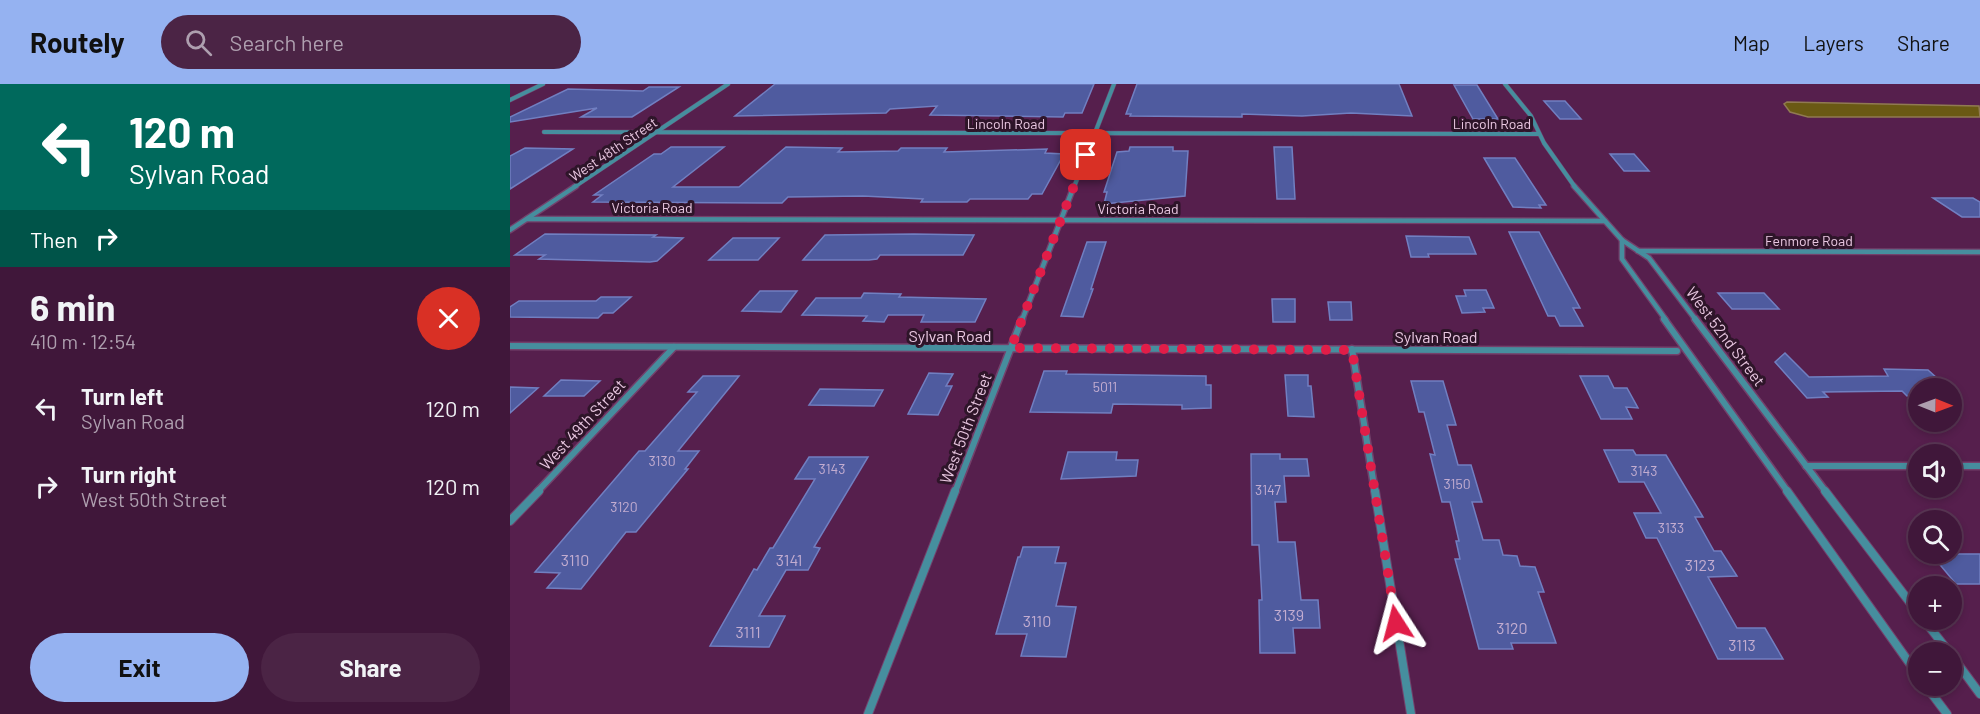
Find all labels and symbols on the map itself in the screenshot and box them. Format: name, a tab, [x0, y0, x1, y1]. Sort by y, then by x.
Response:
street label: West 48th Street	[566, 113, 660, 185]
street label: Lincoln Road	[967, 115, 1045, 132]
street label: Lincoln Road	[1453, 115, 1531, 132]
pin	[1060, 129, 1111, 180]
street label: Victoria Road	[611, 199, 693, 216]
street label: Victoria Road	[1097, 200, 1179, 217]
street label: Fenmore Road	[1765, 232, 1853, 249]
street label: West 52nd Street	[1683, 283, 1769, 389]
street label: Sylvan Road	[908, 326, 992, 345]
street label: Sylvan Road	[1394, 327, 1478, 346]
street label: West 50th Street	[935, 370, 995, 486]
street label: West 49th Street	[535, 375, 629, 473]
house number: 5011	[1093, 378, 1117, 395]
north arrow	[1908, 378, 1962, 432]
house number: 3130	[648, 452, 676, 469]
house number: 3143	[819, 460, 845, 477]
house number: 3143	[1631, 462, 1657, 479]
house number: 3150	[1443, 475, 1471, 492]
house number: 3147	[1255, 481, 1281, 498]
house number: 3120	[610, 498, 638, 515]
house number: 3133	[1658, 519, 1684, 536]
house number: 3110	[561, 550, 589, 569]
house number: 3141	[776, 550, 802, 569]
house number: 3123	[1685, 555, 1715, 574]
position arrow	[1364, 591, 1428, 655]
house number: 3139	[1274, 605, 1304, 624]
house number: 3110	[1023, 611, 1051, 630]
house number: 3120	[1496, 618, 1528, 637]
house number: 3111	[735, 622, 761, 641]
house number: 3113	[1728, 635, 1756, 654]

